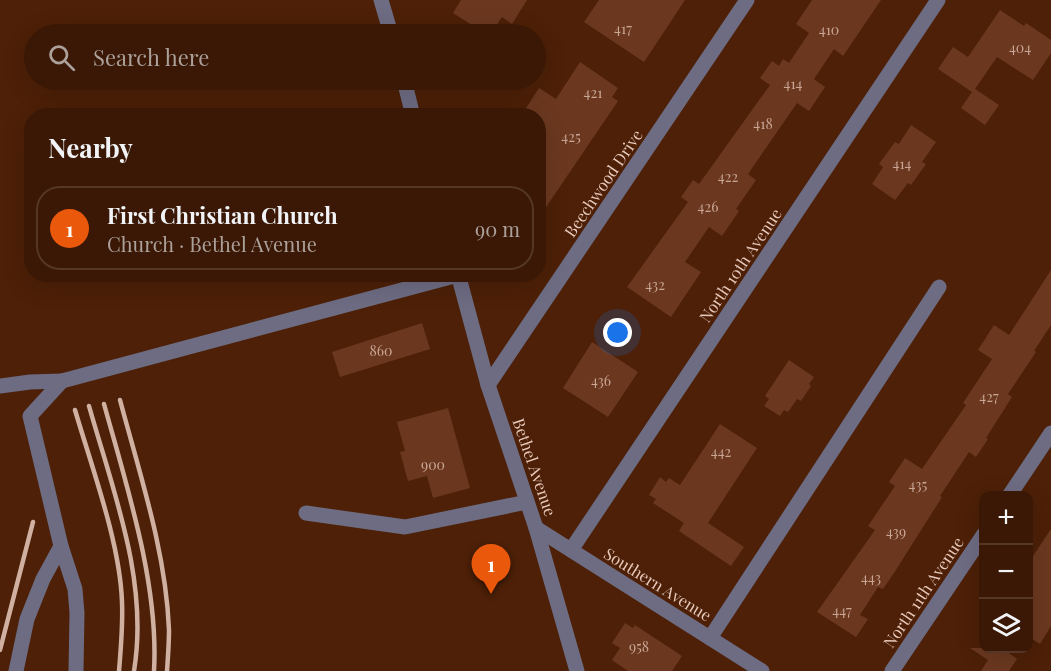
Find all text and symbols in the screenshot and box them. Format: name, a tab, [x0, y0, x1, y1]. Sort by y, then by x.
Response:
house number: 417	[614, 19, 632, 38]
house number: 410	[819, 20, 839, 39]
search box	[24, 24, 546, 90]
house number: 404	[1009, 38, 1031, 57]
icon: search	[45, 41, 78, 74]
text: Search here	[93, 42, 209, 72]
house number: 414	[783, 74, 803, 93]
house number: 421	[584, 83, 602, 102]
house number: 418	[753, 114, 773, 133]
street label: Beechwood Drive	[559, 125, 647, 241]
house number: 425	[561, 127, 581, 146]
text: Nearby	[48, 130, 133, 165]
house number: 414	[892, 154, 912, 173]
house number: 422	[718, 167, 738, 186]
house number: 426	[698, 197, 718, 216]
text: First Christian Church	[107, 200, 338, 230]
street label: North 10th Avenue	[694, 204, 786, 326]
text: 1	[66, 215, 73, 242]
text: 90 m	[475, 215, 520, 242]
text: Church · Bethel Avenue	[107, 230, 317, 257]
house number: 432	[645, 275, 665, 294]
your location	[603, 318, 632, 347]
house number: 860	[370, 341, 392, 360]
house number: 436	[591, 371, 611, 390]
house number: 427	[979, 387, 999, 406]
street label: Bethel Avenue	[508, 415, 562, 519]
house number: 442	[711, 442, 732, 461]
house number: 900	[421, 455, 445, 474]
house number: 435	[909, 475, 928, 494]
map controls	[979, 491, 1033, 653]
button: +	[979, 491, 1033, 545]
house number: 439	[886, 522, 906, 541]
street label: North 11th Avenue	[878, 533, 968, 651]
street label: Southern Avenue	[600, 543, 716, 625]
pin: 1	[472, 544, 510, 594]
button: −	[979, 545, 1033, 599]
house number: 443	[861, 568, 881, 587]
button: layers	[979, 599, 1033, 653]
house number: 447	[832, 601, 852, 620]
house number: 958	[629, 637, 649, 656]

